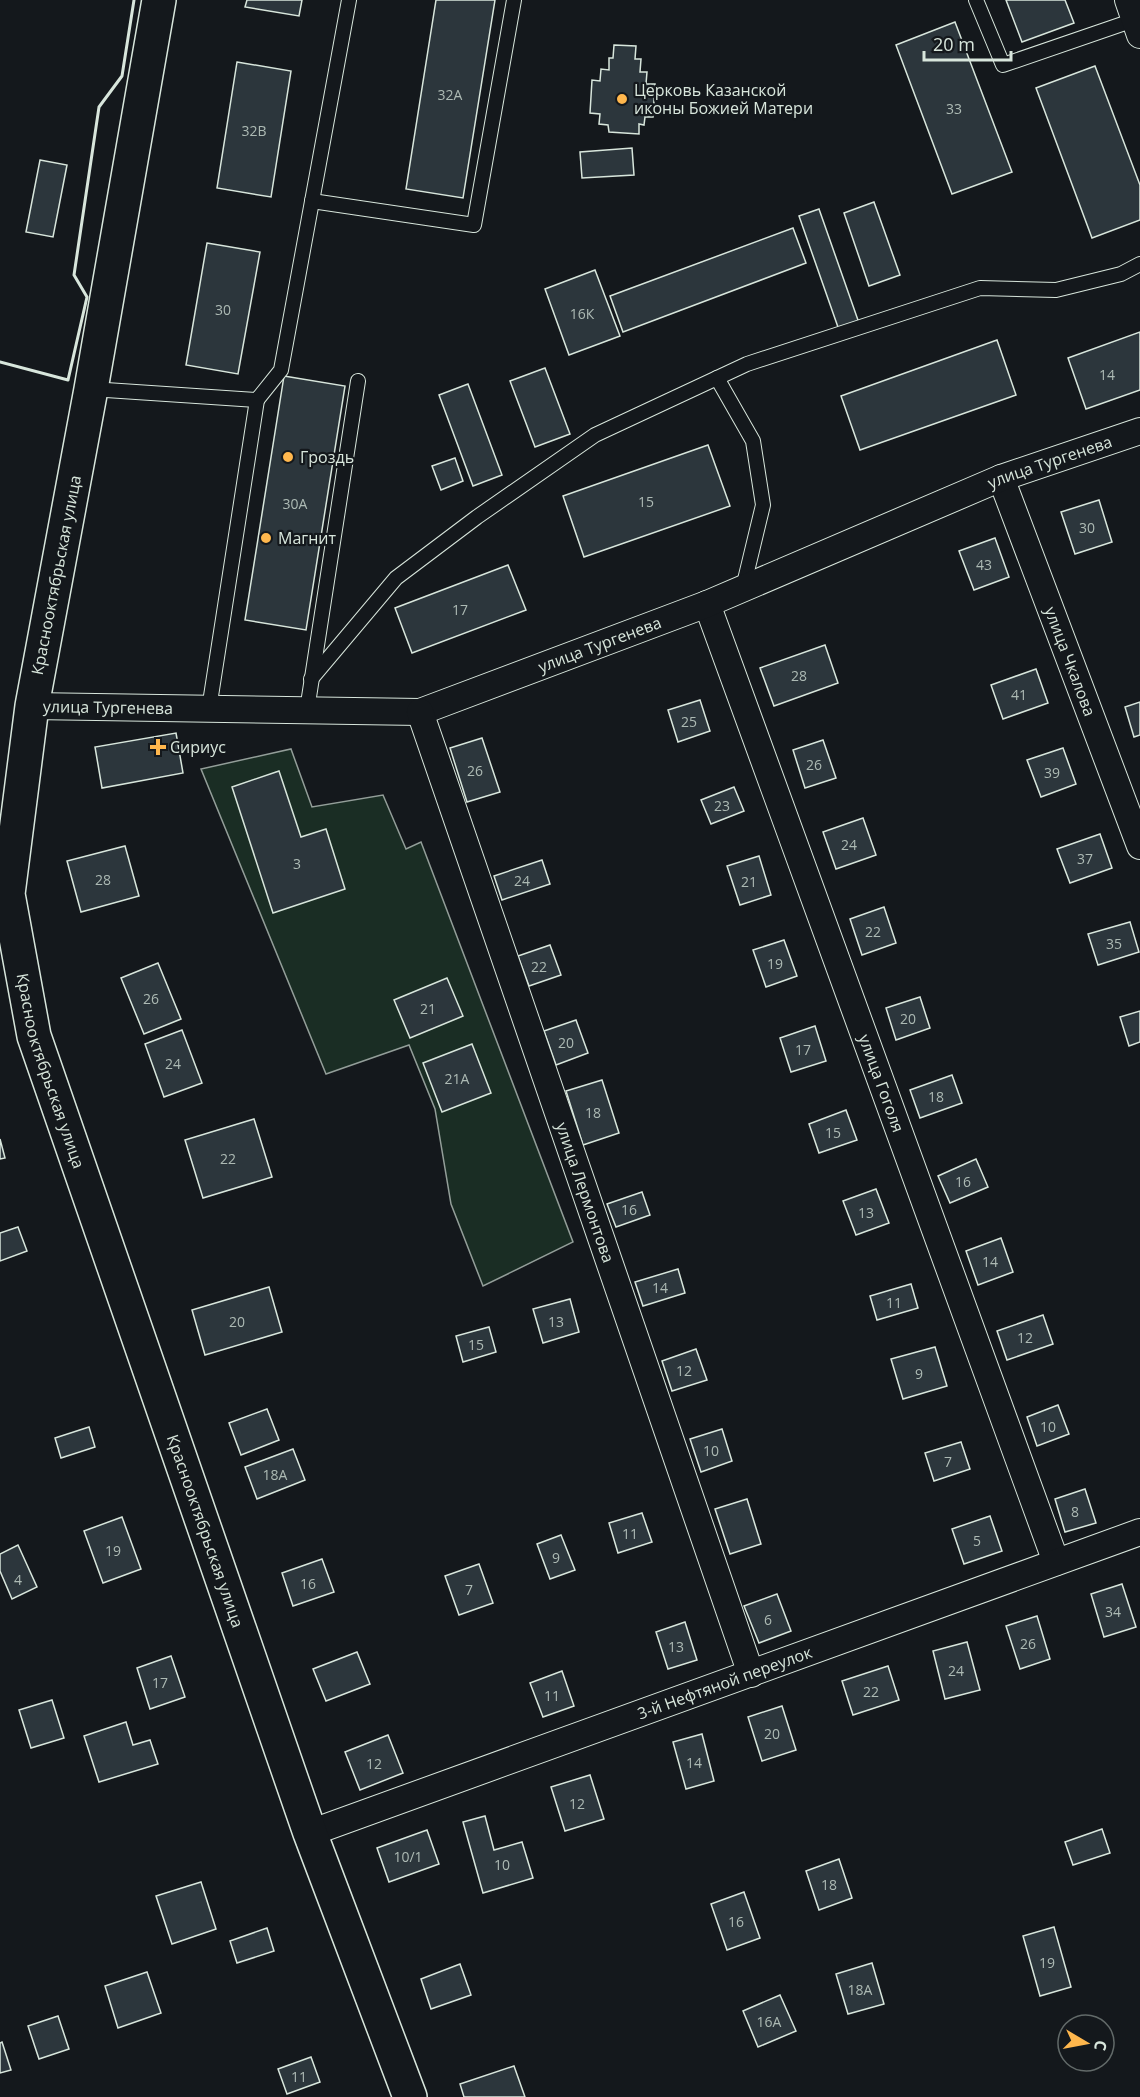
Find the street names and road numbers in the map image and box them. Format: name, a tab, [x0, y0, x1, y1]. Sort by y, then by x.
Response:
street label: улица Тургенева	[984, 430, 1115, 493]
street label: Краснооктябрьская улица	[26, 473, 86, 677]
street label: улица Чкалова	[1040, 603, 1101, 719]
street label: улица Тургенева	[535, 611, 664, 678]
street label: улица Тургенева	[43, 695, 173, 719]
street label: Краснооктябрьская улица	[12, 971, 90, 1171]
street label: улица Гоголя	[854, 1031, 910, 1135]
street label: улица Лермонтова	[551, 1119, 620, 1266]
street label: Краснооктябрьская улица	[162, 1431, 249, 1630]
street label: 3-й Нефтяной переулок	[634, 1641, 816, 1724]

